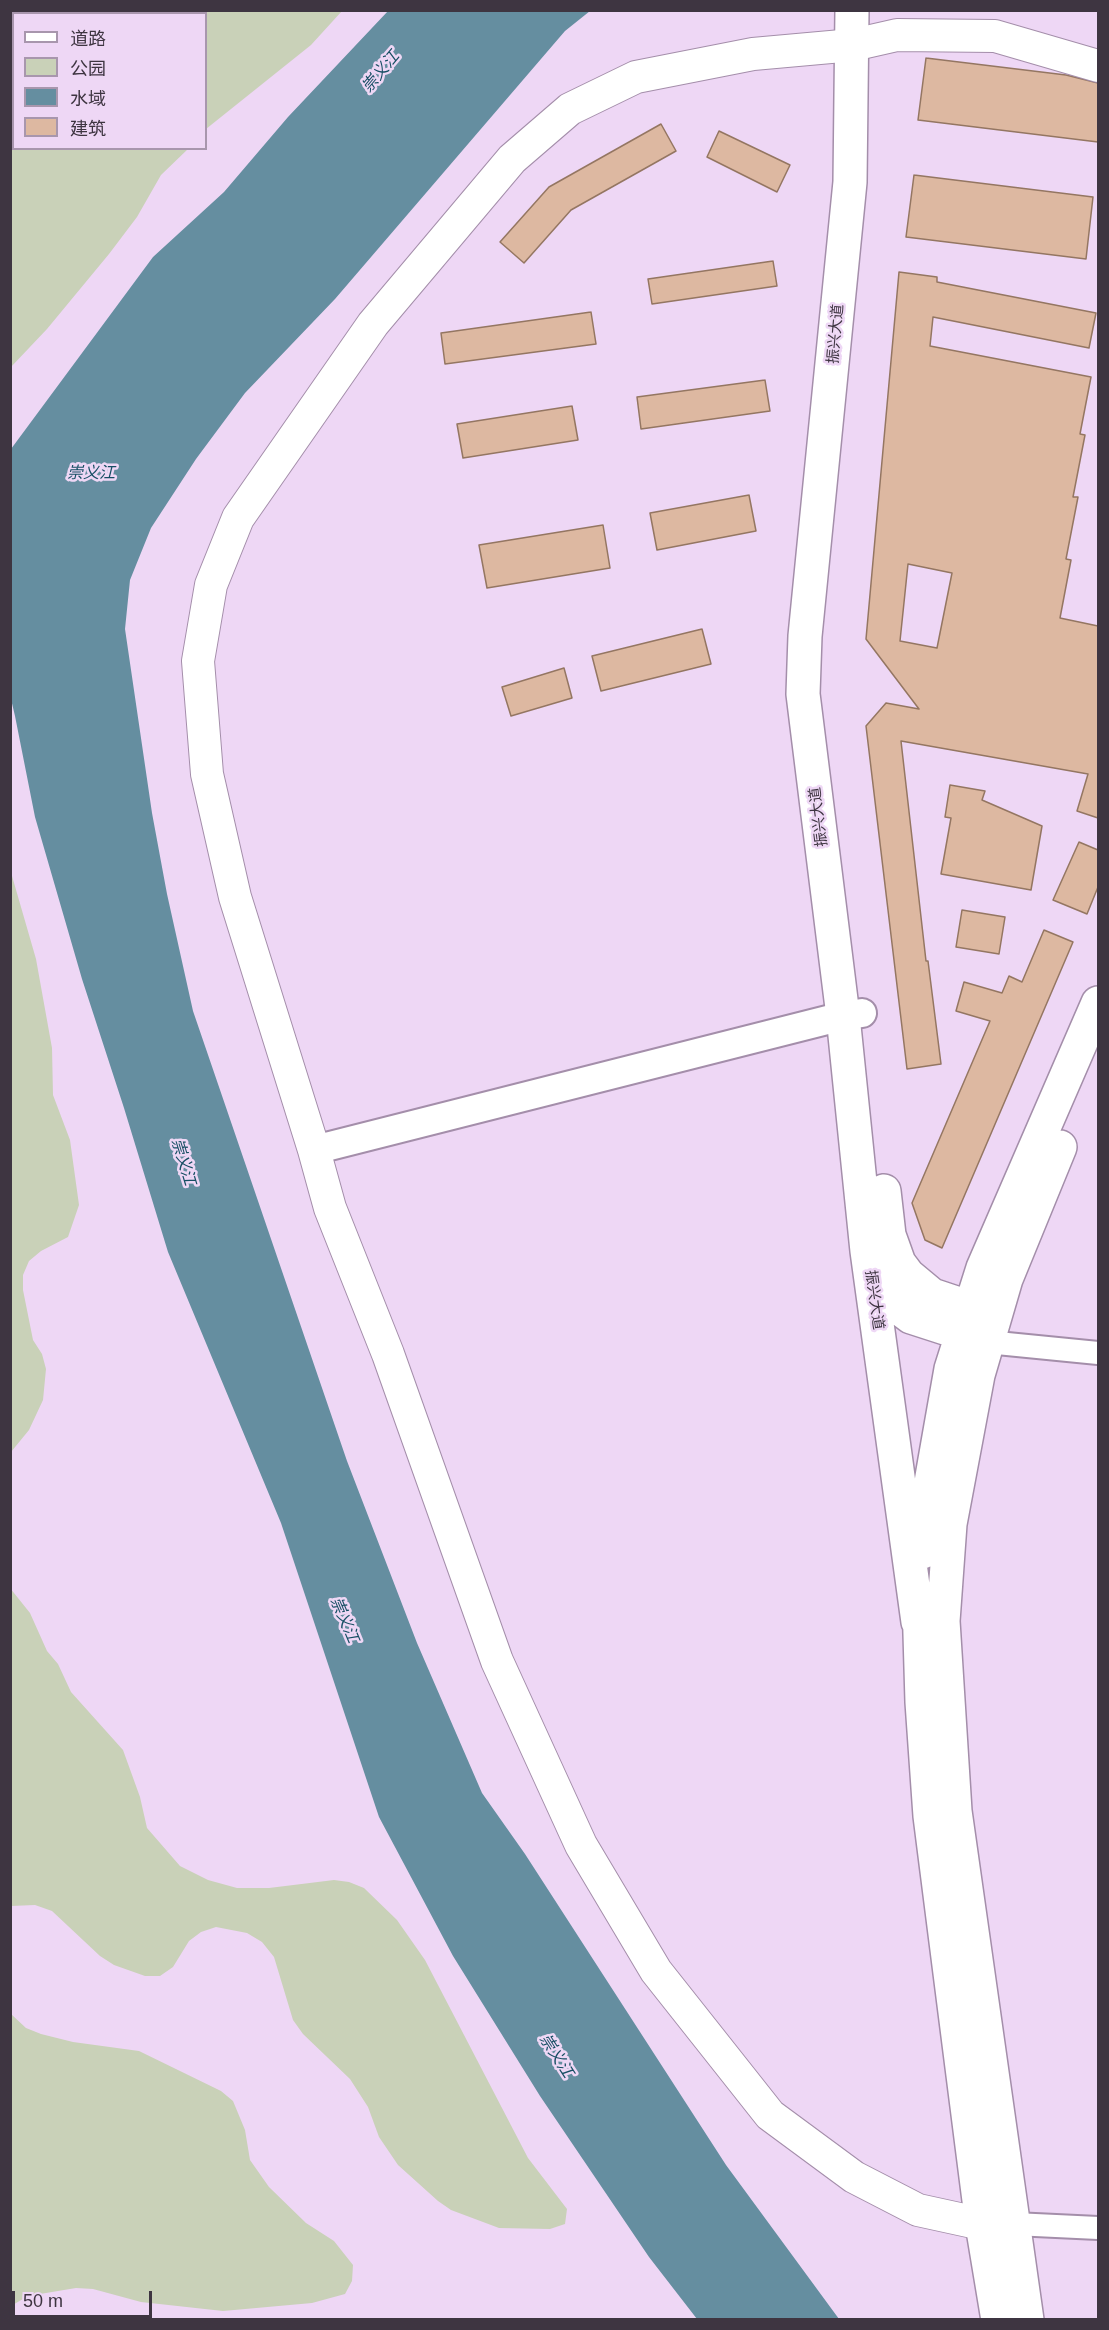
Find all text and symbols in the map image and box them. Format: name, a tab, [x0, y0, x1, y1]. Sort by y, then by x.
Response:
legend	[12, 12, 207, 150]
text: 道路	[70, 29, 106, 49]
water label: 崇义江	[358, 47, 404, 97]
text: 公园	[70, 59, 106, 79]
text: 水域	[70, 89, 106, 109]
text: 建筑	[70, 119, 106, 139]
street label: 振兴大道	[824, 303, 848, 365]
water label: 崇义江	[67, 464, 115, 484]
street label: 振兴大道	[806, 786, 832, 848]
water label: 崇义江	[167, 1136, 199, 1188]
street label: 振兴大道	[861, 1269, 887, 1331]
water label: 崇义江	[326, 1594, 362, 1646]
water label: 崇义江	[535, 2031, 577, 2081]
scale bar	[15, 2279, 154, 2317]
text: 50 m	[23, 2291, 63, 2311]

